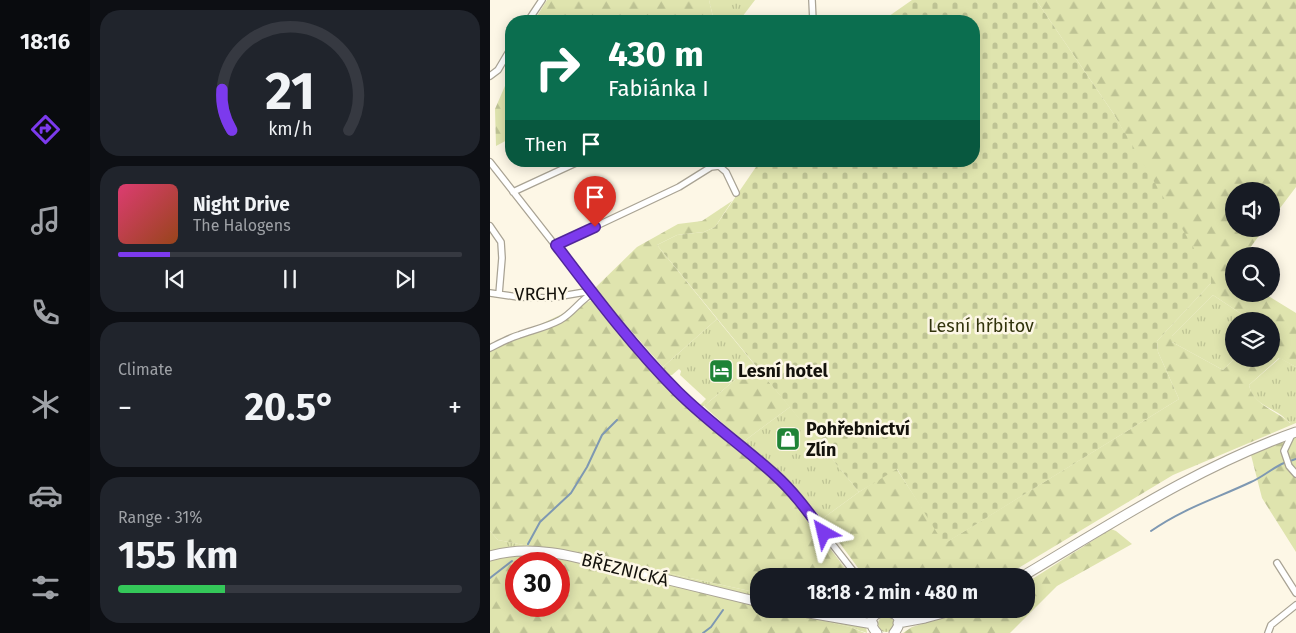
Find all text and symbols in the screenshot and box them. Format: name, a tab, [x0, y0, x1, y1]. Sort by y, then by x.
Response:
text: 18:16	[20, 28, 70, 55]
text: 430 m	[608, 33, 704, 75]
icon: right	[525, 35, 590, 100]
text: 21	[265, 60, 315, 123]
text: Fabiánka I	[608, 75, 709, 102]
icon: directions	[28, 112, 63, 147]
text: km/h	[268, 118, 312, 140]
icon: arrive	[577, 130, 605, 158]
text: Then	[525, 133, 567, 156]
pin	[574, 176, 616, 227]
map controls	[1225, 182, 1280, 367]
button: sound	[1225, 182, 1280, 237]
icon: arrive	[581, 183, 609, 211]
text: Night Drive	[193, 193, 290, 216]
icon: music	[28, 203, 63, 238]
text: The Halogens	[193, 216, 291, 235]
button: search	[1225, 247, 1280, 302]
icon: previous	[161, 265, 189, 293]
icon: pause	[276, 265, 304, 293]
icon: next	[391, 265, 419, 293]
street label: VRCHY	[514, 283, 568, 305]
icon: phone	[28, 295, 63, 330]
button: layers	[1225, 312, 1280, 367]
park label: Lesní hřbitov	[928, 315, 1034, 337]
hotel icon: Lesní hotel	[708, 358, 734, 384]
text: Climate	[118, 360, 173, 379]
place label: Lesní hotel	[738, 360, 829, 382]
text: 20.5°	[244, 384, 336, 430]
icon: climate	[28, 387, 63, 422]
text: −	[118, 391, 132, 424]
text: +	[448, 391, 462, 424]
place label: Pohřebnictví Zlín	[806, 418, 910, 461]
shop icon: Pohřebnictví Zlín	[775, 426, 801, 452]
icon: car	[28, 478, 63, 513]
position arrow	[797, 506, 849, 558]
text: Range · 31%	[118, 508, 202, 527]
text: 155 km	[118, 532, 238, 578]
street label: BŘEZNICKÁ	[579, 548, 672, 592]
speed limit sign: 30	[505, 552, 570, 617]
icon: filters	[28, 570, 63, 605]
text: 18:18 · 2 min · 480 m	[807, 581, 978, 604]

